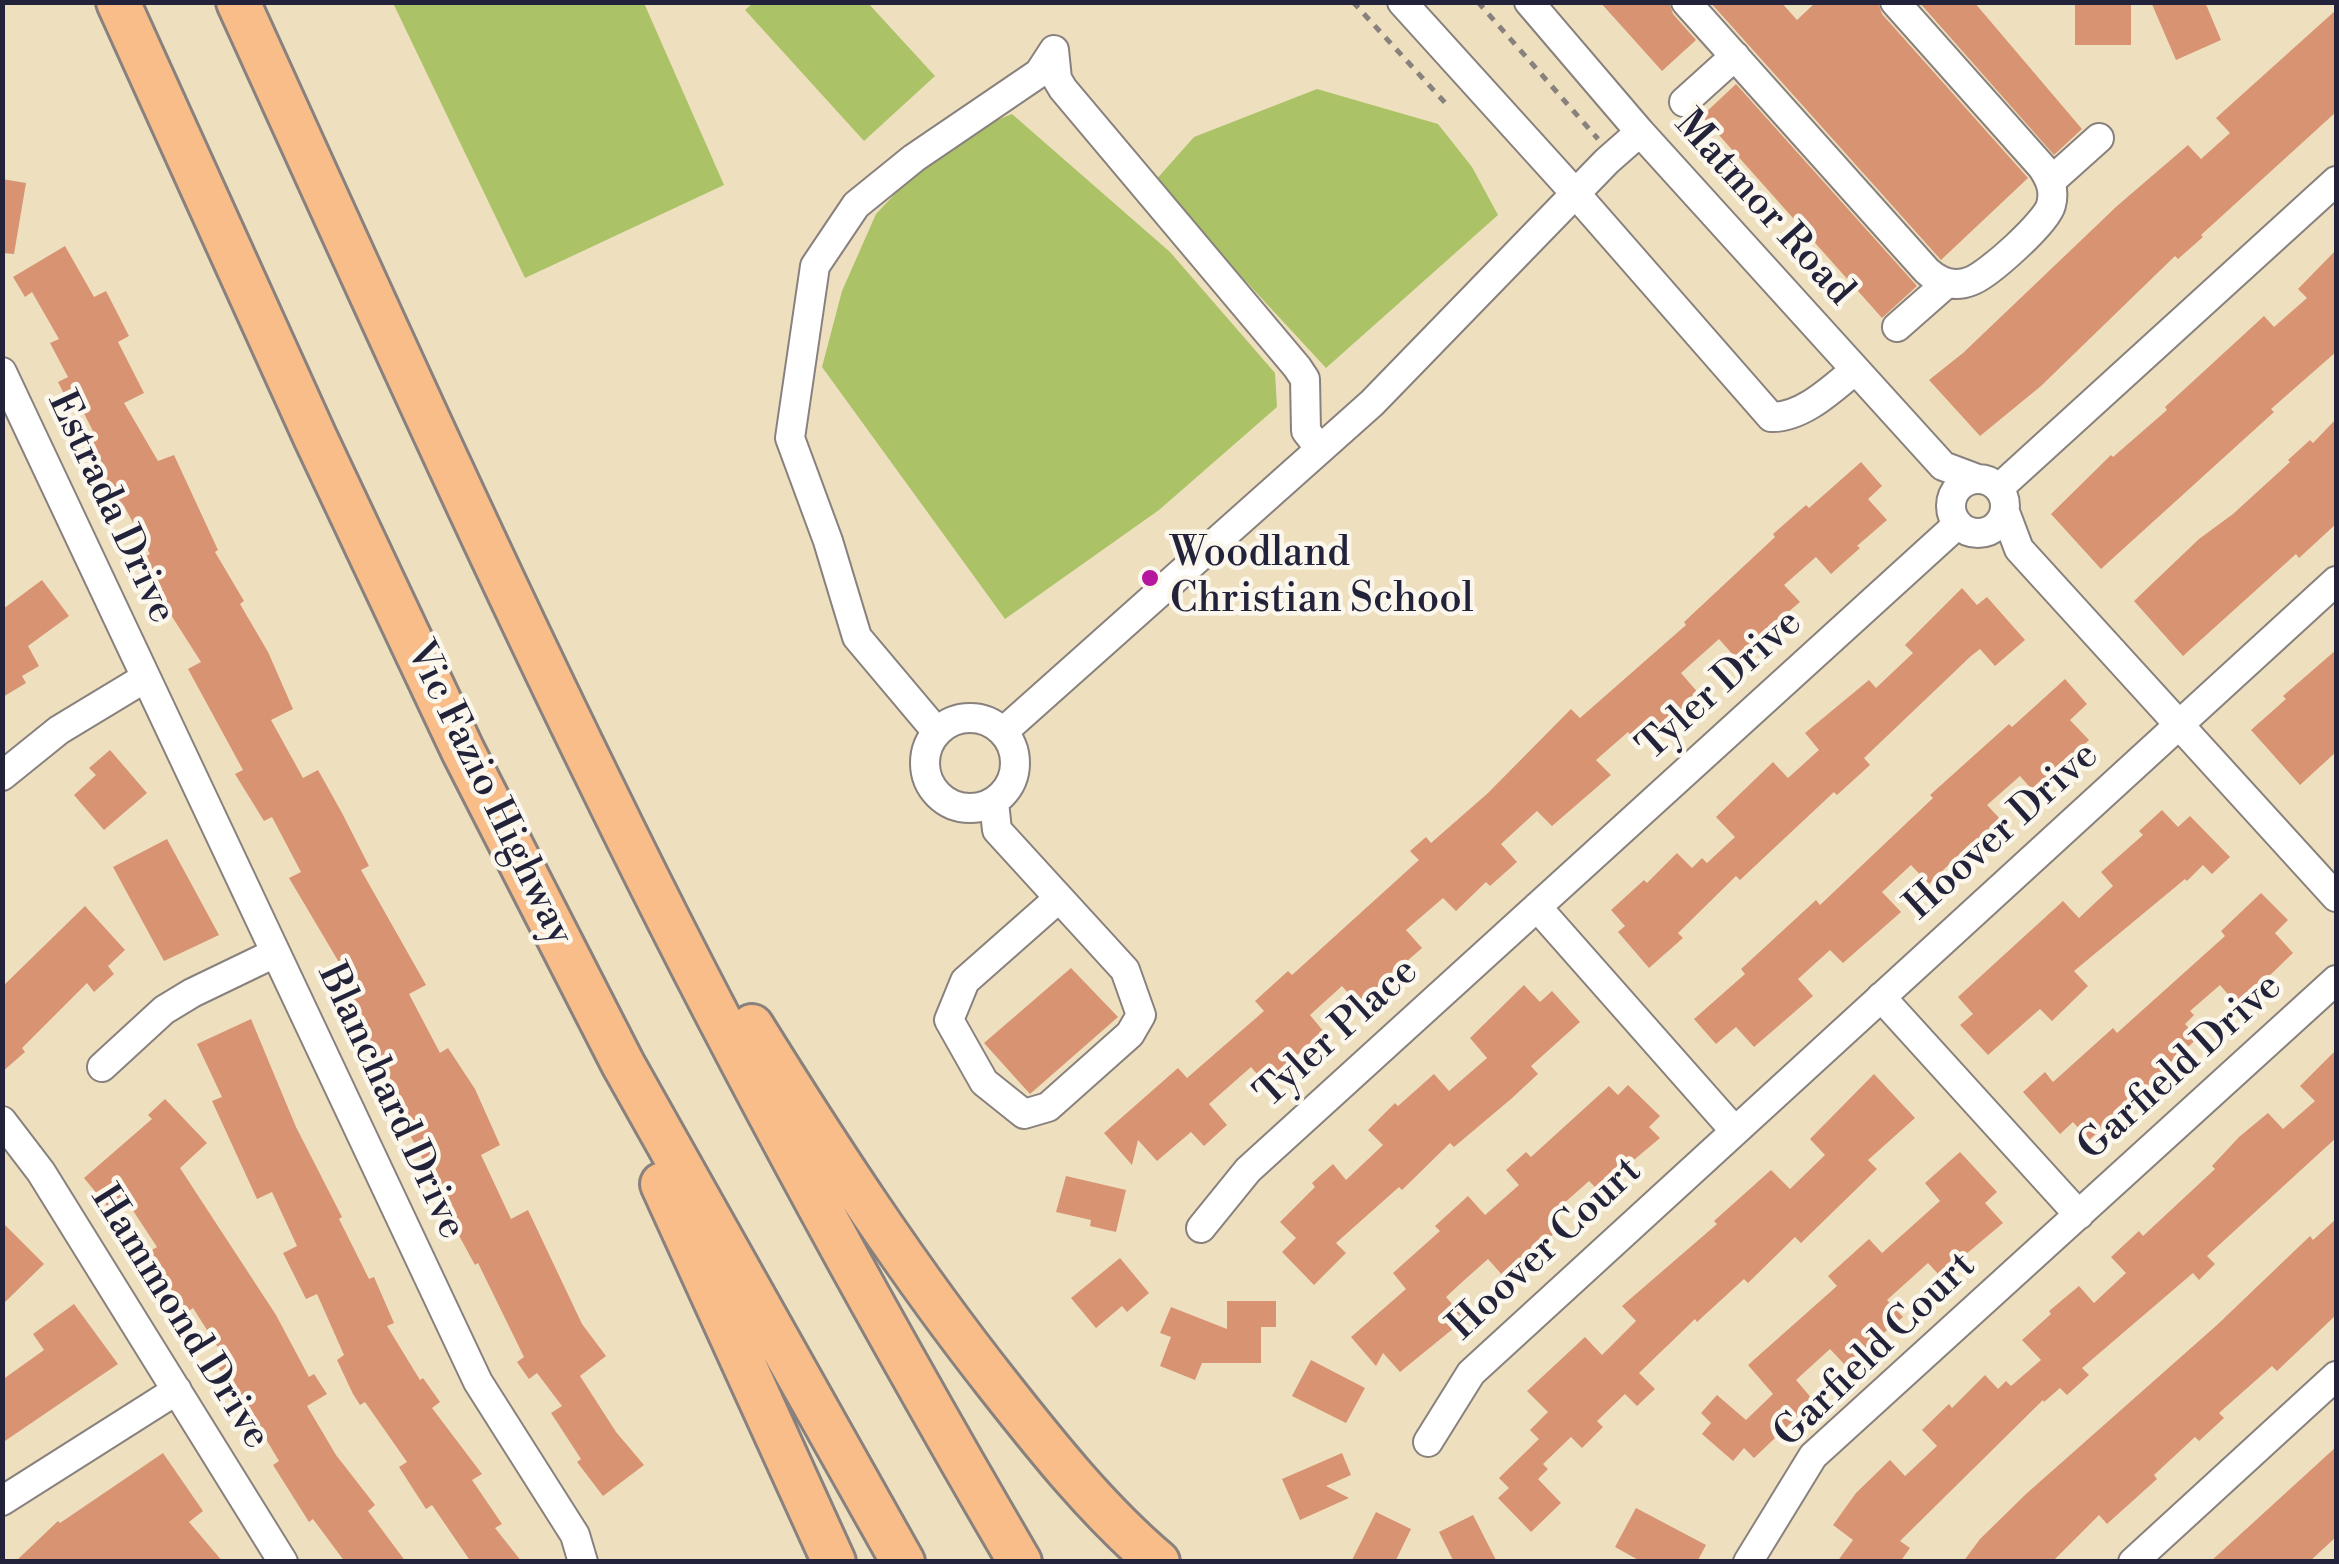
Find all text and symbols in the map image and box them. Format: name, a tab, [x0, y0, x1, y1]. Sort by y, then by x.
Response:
street label: Matmor Road	[1663, 102, 1863, 316]
street label: Estrada Drive	[35, 385, 185, 631]
place label: Woodland Christian School	[1170, 531, 1474, 625]
marker: Woodland Christian School	[1139, 567, 1161, 589]
street label: Tyler Drive	[1629, 600, 1813, 772]
street label: Vic Fazio Highway	[394, 634, 582, 954]
street label: Hoover Drive	[1897, 733, 2109, 931]
street label: Tyler Place	[1247, 949, 1429, 1119]
street label: Blanchard Drive	[305, 957, 475, 1247]
street label: Garfield Drive	[2069, 964, 2293, 1172]
street label: Hoover Court	[1439, 1148, 1653, 1352]
street label: Hammond Drive	[79, 1177, 279, 1459]
street label: Garfield Court	[1766, 1243, 1986, 1459]

